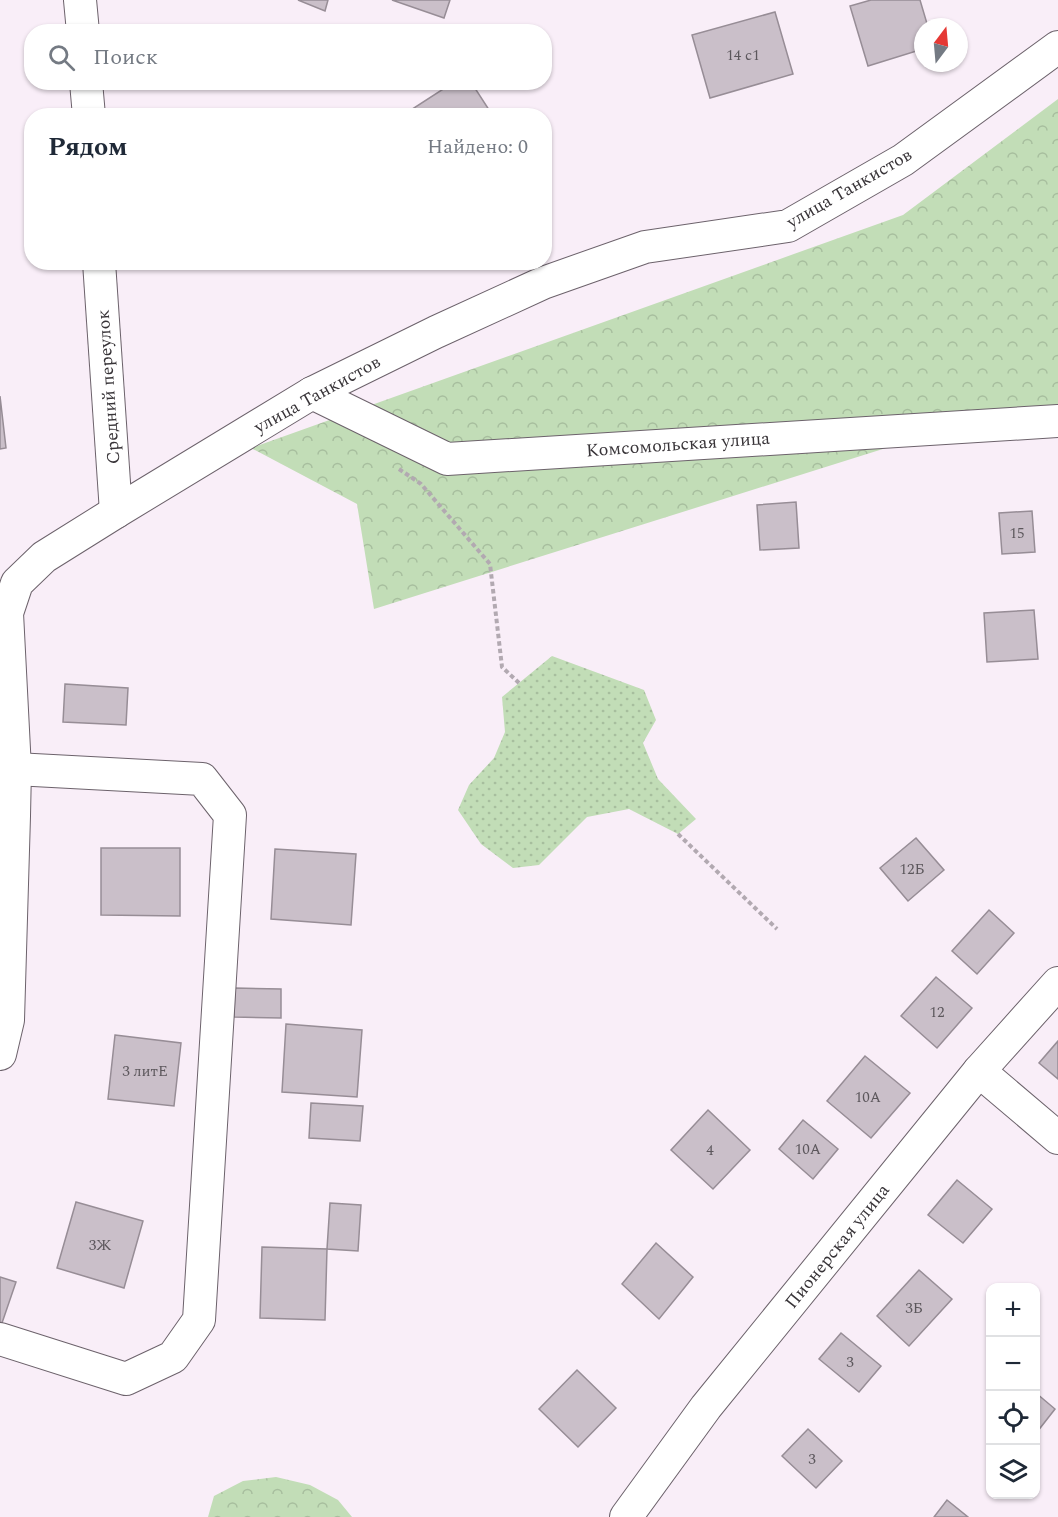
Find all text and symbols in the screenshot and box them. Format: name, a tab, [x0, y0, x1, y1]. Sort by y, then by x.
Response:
north arrow	[914, 18, 968, 72]
search box	[24, 24, 552, 90]
icon: search	[45, 41, 78, 74]
text: Поиск	[93, 41, 158, 74]
house number: 14 с1	[726, 44, 760, 67]
text: Рядом	[48, 127, 128, 167]
text: Найдено: 0	[427, 132, 528, 162]
street label: улица Танкистов	[781, 142, 917, 236]
street label: Средний переулок	[90, 309, 127, 465]
street label: улица Танкистов	[248, 348, 385, 441]
street label: Комсомольская улица	[585, 425, 771, 464]
house number: 15	[1009, 522, 1025, 545]
house number: 12Б	[899, 858, 925, 881]
house number: 12	[929, 1001, 945, 1024]
house number: 3 литЕ	[122, 1060, 168, 1083]
house number: 10А	[855, 1086, 881, 1109]
house number: 10А	[795, 1138, 821, 1161]
house number: 4	[706, 1139, 714, 1162]
street label: Пионерская улица	[778, 1178, 896, 1315]
house number: 3Ж	[89, 1234, 111, 1257]
map controls	[986, 1283, 1040, 1499]
button: +	[986, 1283, 1040, 1337]
house number: 3Б	[905, 1297, 923, 1320]
button: −	[986, 1337, 1040, 1391]
house number: 3	[846, 1351, 854, 1374]
button: locate	[986, 1391, 1040, 1445]
button: layers	[986, 1445, 1040, 1499]
house number: 3	[808, 1448, 816, 1471]

